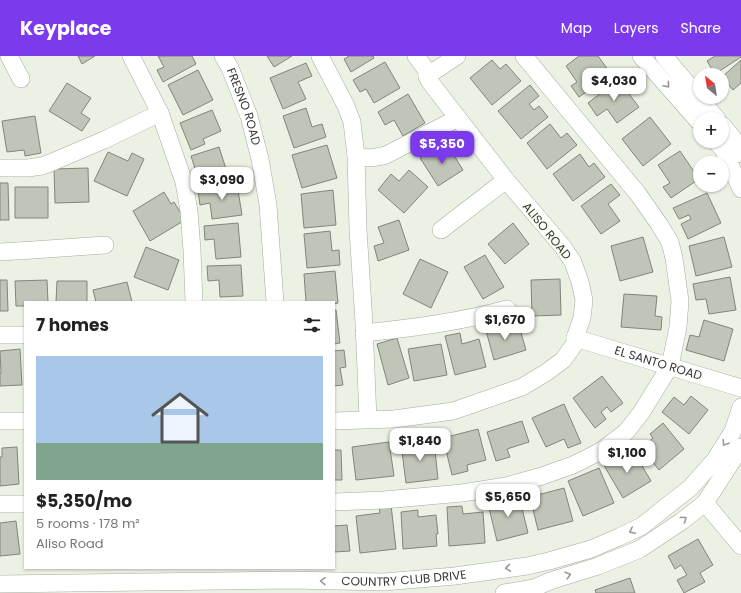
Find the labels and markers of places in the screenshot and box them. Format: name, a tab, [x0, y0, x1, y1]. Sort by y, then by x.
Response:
pin: $4,030	[581, 68, 647, 102]
pin: $5,350	[409, 131, 475, 165]
pin: $3,090	[189, 167, 255, 201]
pin: $1,670	[472, 307, 538, 341]
pin: $1,840	[387, 428, 453, 462]
pin: $1,100	[594, 440, 660, 474]
pin: $5,650	[475, 484, 541, 518]

